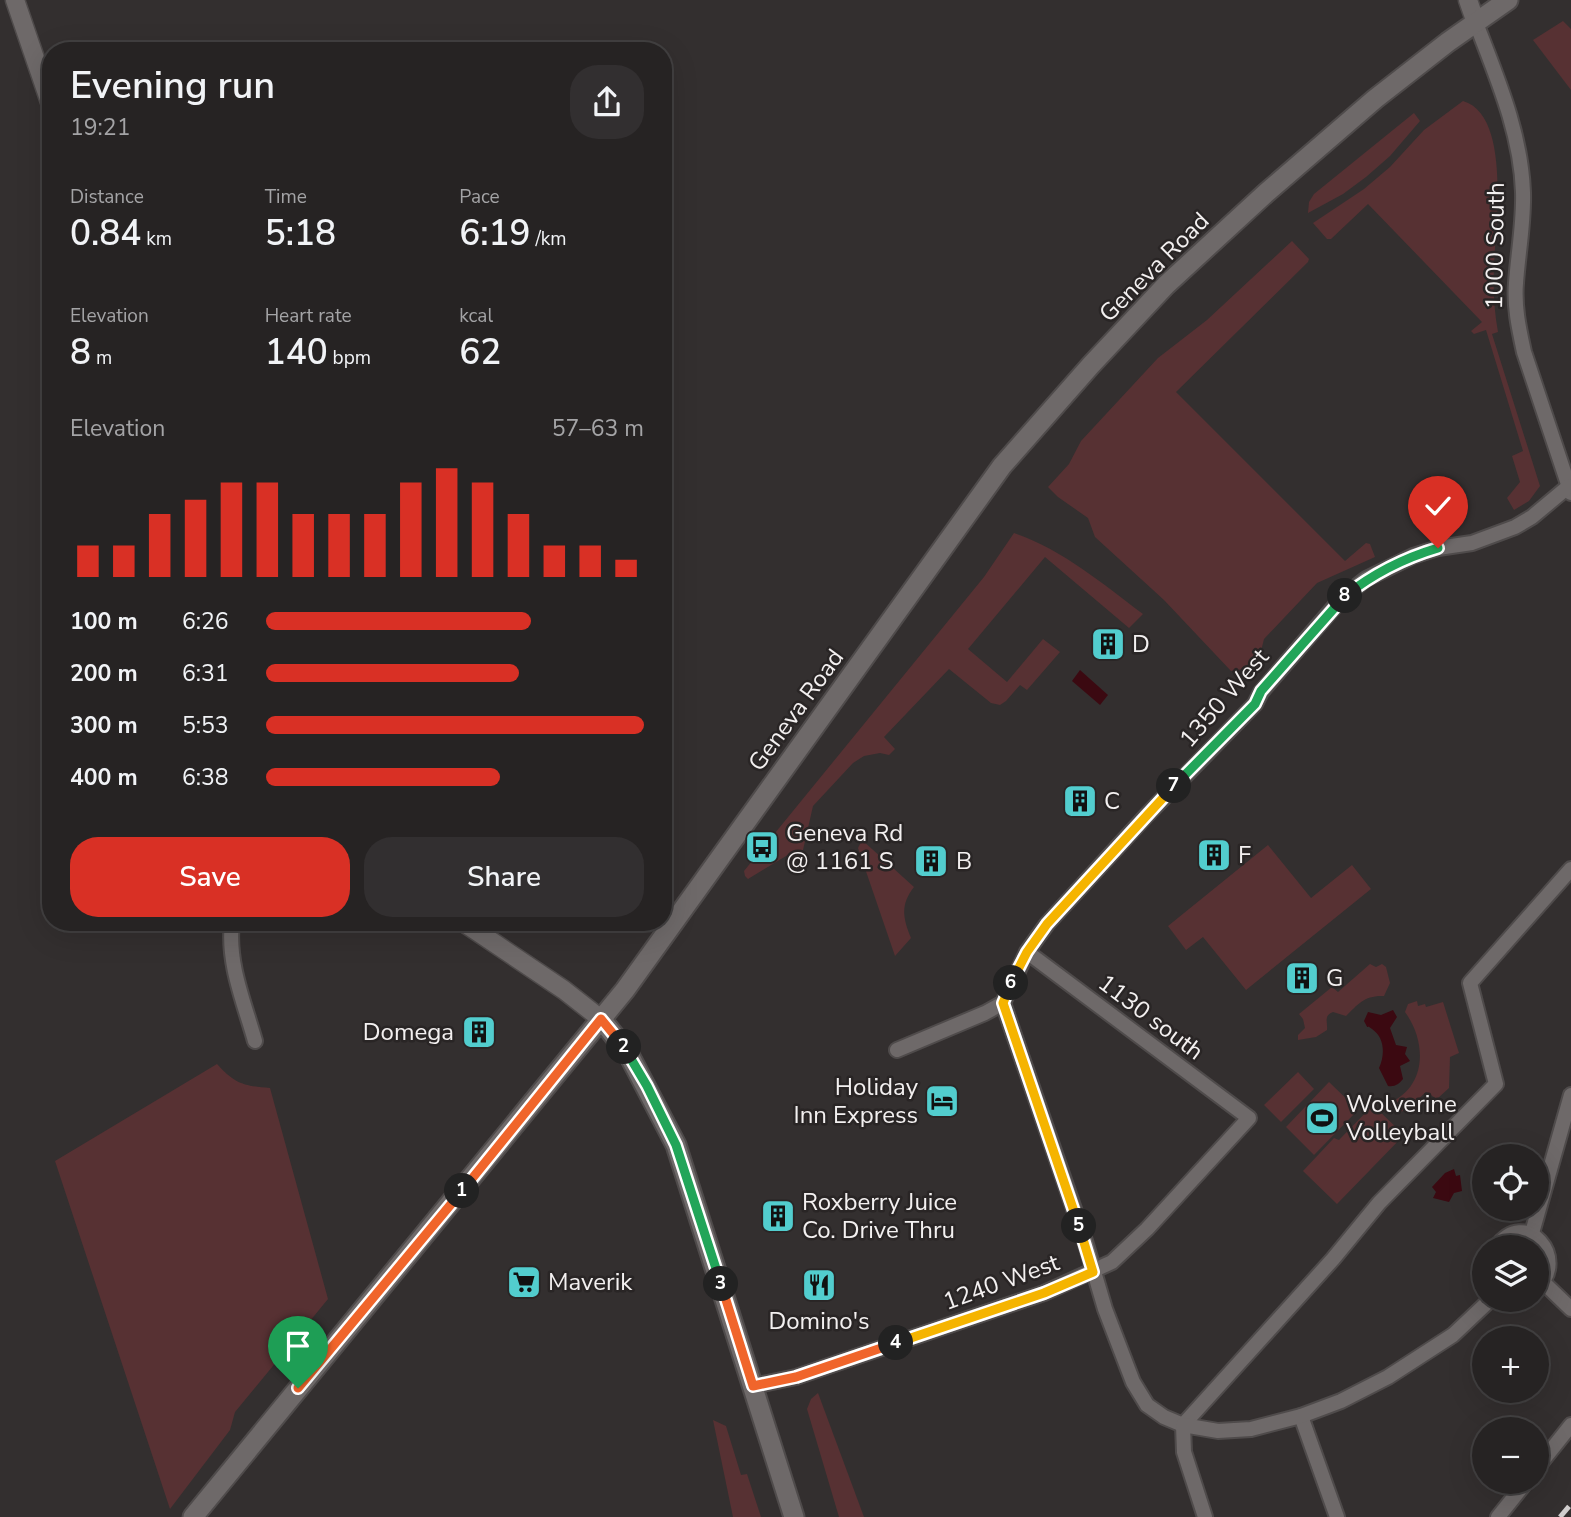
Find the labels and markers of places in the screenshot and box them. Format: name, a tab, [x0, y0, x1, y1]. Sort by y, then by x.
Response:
pin	[1408, 476, 1468, 548]
pin: 8	[1328, 578, 1362, 614]
building icon: D	[1089, 625, 1127, 663]
place label: D	[1132, 628, 1150, 660]
pin: 7	[1156, 768, 1192, 804]
building icon: C	[1061, 782, 1099, 820]
place label: C	[1104, 785, 1120, 817]
place label: Geneva Rd @ 1161 S	[786, 817, 903, 877]
bus stop icon: Geneva Rd @ 1161 S	[743, 828, 781, 866]
building icon: F	[1195, 836, 1233, 874]
place label: F	[1238, 839, 1251, 871]
building icon: B	[912, 842, 950, 880]
place label: B	[956, 845, 972, 877]
building icon: G	[1283, 959, 1321, 997]
place label: G	[1326, 962, 1343, 994]
pin: 6	[993, 965, 1028, 1000]
building icon: Domega	[460, 1013, 498, 1051]
place label: Domega	[363, 1016, 454, 1048]
pin: 2	[606, 1030, 642, 1064]
place label: Holiday Inn Express	[794, 1071, 919, 1131]
hotel icon: Holiday Inn Express	[923, 1082, 961, 1120]
place label: Wolverine Volleyball	[1345, 1088, 1457, 1148]
sports icon: Wolverine Volleyball	[1303, 1099, 1341, 1137]
pin: 1	[444, 1174, 480, 1208]
place label: Roxberry Juice Co. Drive Thru	[802, 1186, 957, 1246]
building icon: Roxberry Juice Co. Drive Thru	[759, 1197, 797, 1235]
pin: 5	[1062, 1208, 1096, 1244]
supermarket icon: Maverik	[505, 1263, 543, 1301]
place label: Maverik	[548, 1266, 633, 1298]
pin: 3	[704, 1266, 738, 1302]
restaurant icon: Domino's	[800, 1266, 838, 1304]
place label: Domino's	[768, 1305, 870, 1337]
pin	[268, 1316, 328, 1388]
pin: 4	[878, 1326, 914, 1360]

